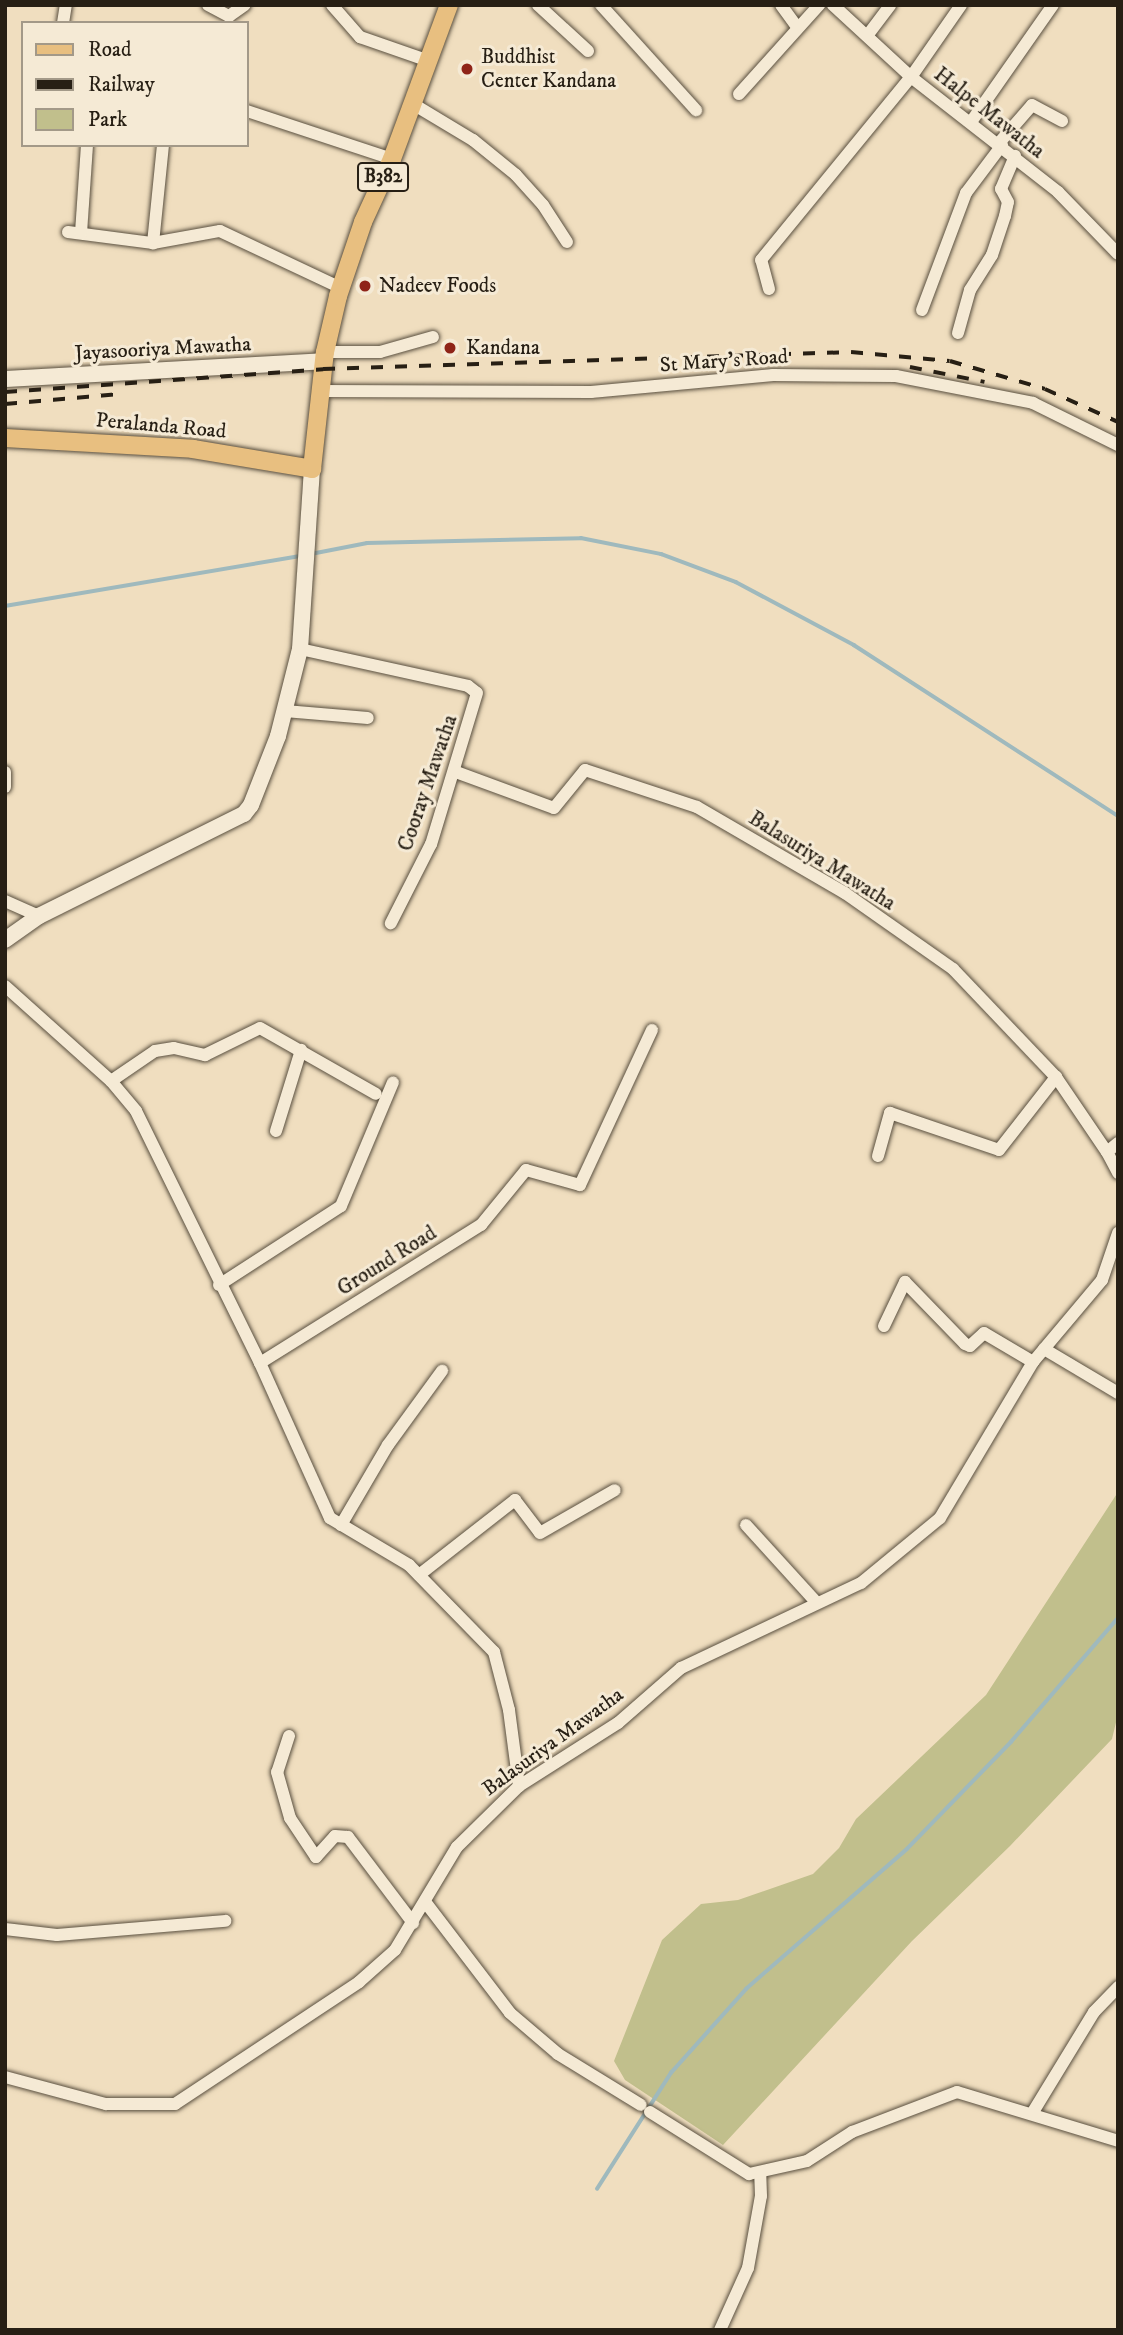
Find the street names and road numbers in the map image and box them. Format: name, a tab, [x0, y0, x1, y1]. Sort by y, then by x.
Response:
street label: Halpe Mawatha	[929, 62, 1049, 164]
road number: B382	[357, 162, 409, 192]
street label: Jayasooriya Mawatha	[74, 332, 252, 366]
street label: St Mary's Road	[659, 344, 789, 378]
street label: Peralanda Road	[95, 408, 227, 444]
street label: Cooray Mawatha	[393, 712, 463, 854]
street label: Balasuriya Mawatha	[744, 806, 900, 916]
street label: Ground Road	[333, 1221, 441, 1301]
street label: Balasuriya Mawatha	[478, 1682, 628, 1802]

